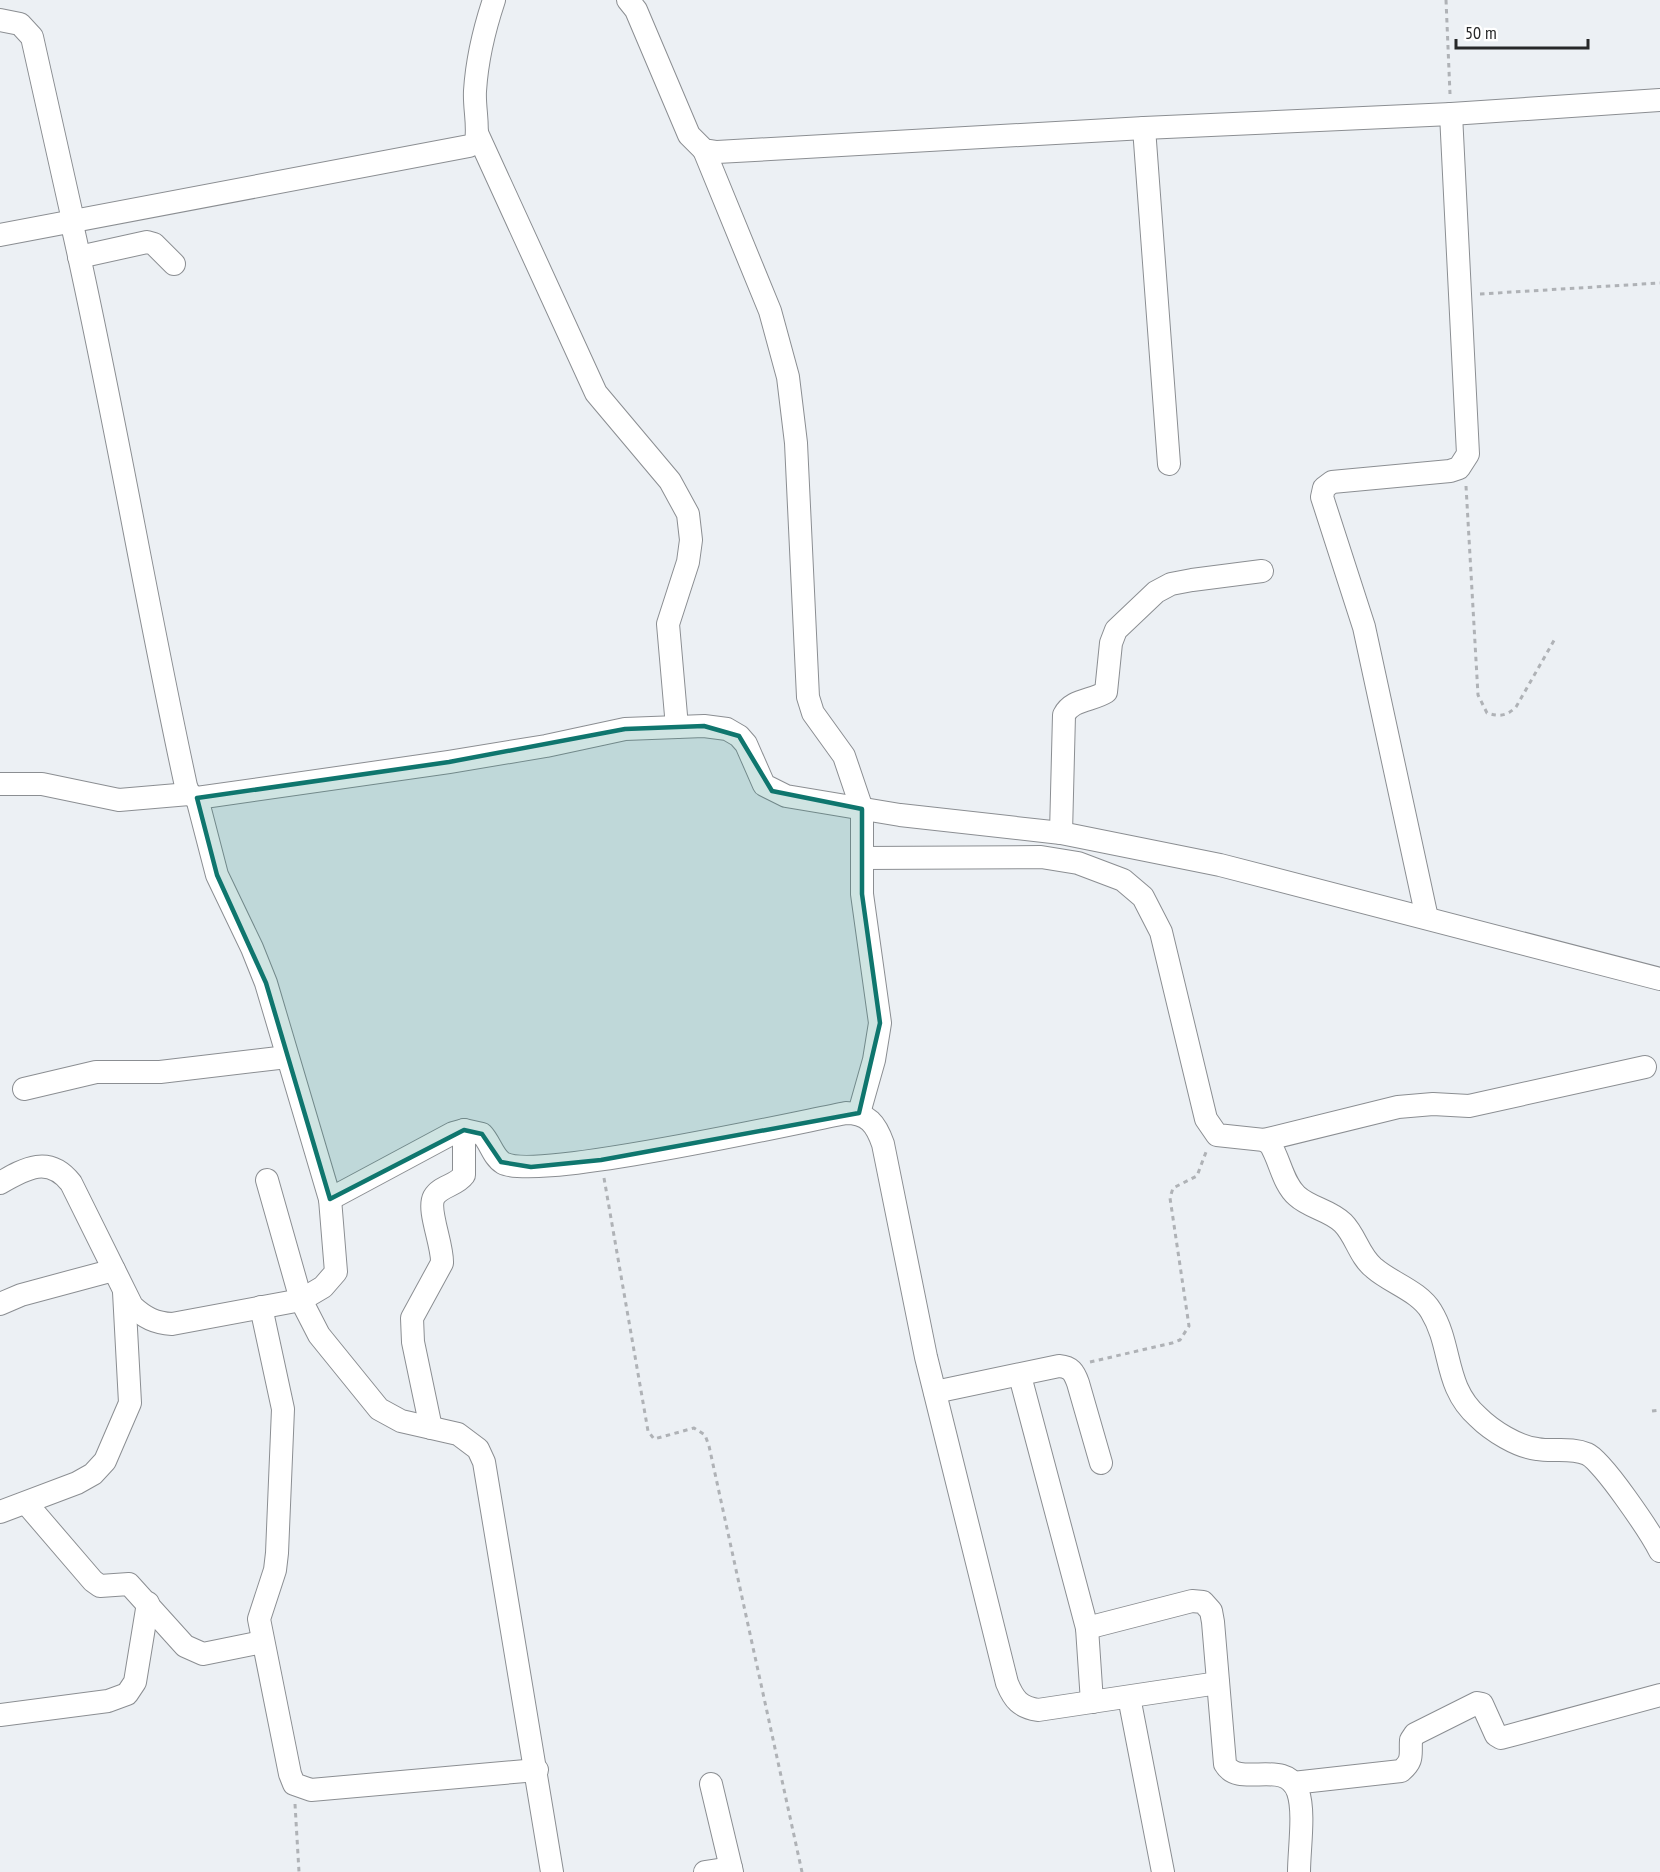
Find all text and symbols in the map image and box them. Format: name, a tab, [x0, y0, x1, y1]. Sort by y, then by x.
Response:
scale bar	[1456, 12, 1588, 50]
text: 50 m	[1465, 21, 1497, 44]

